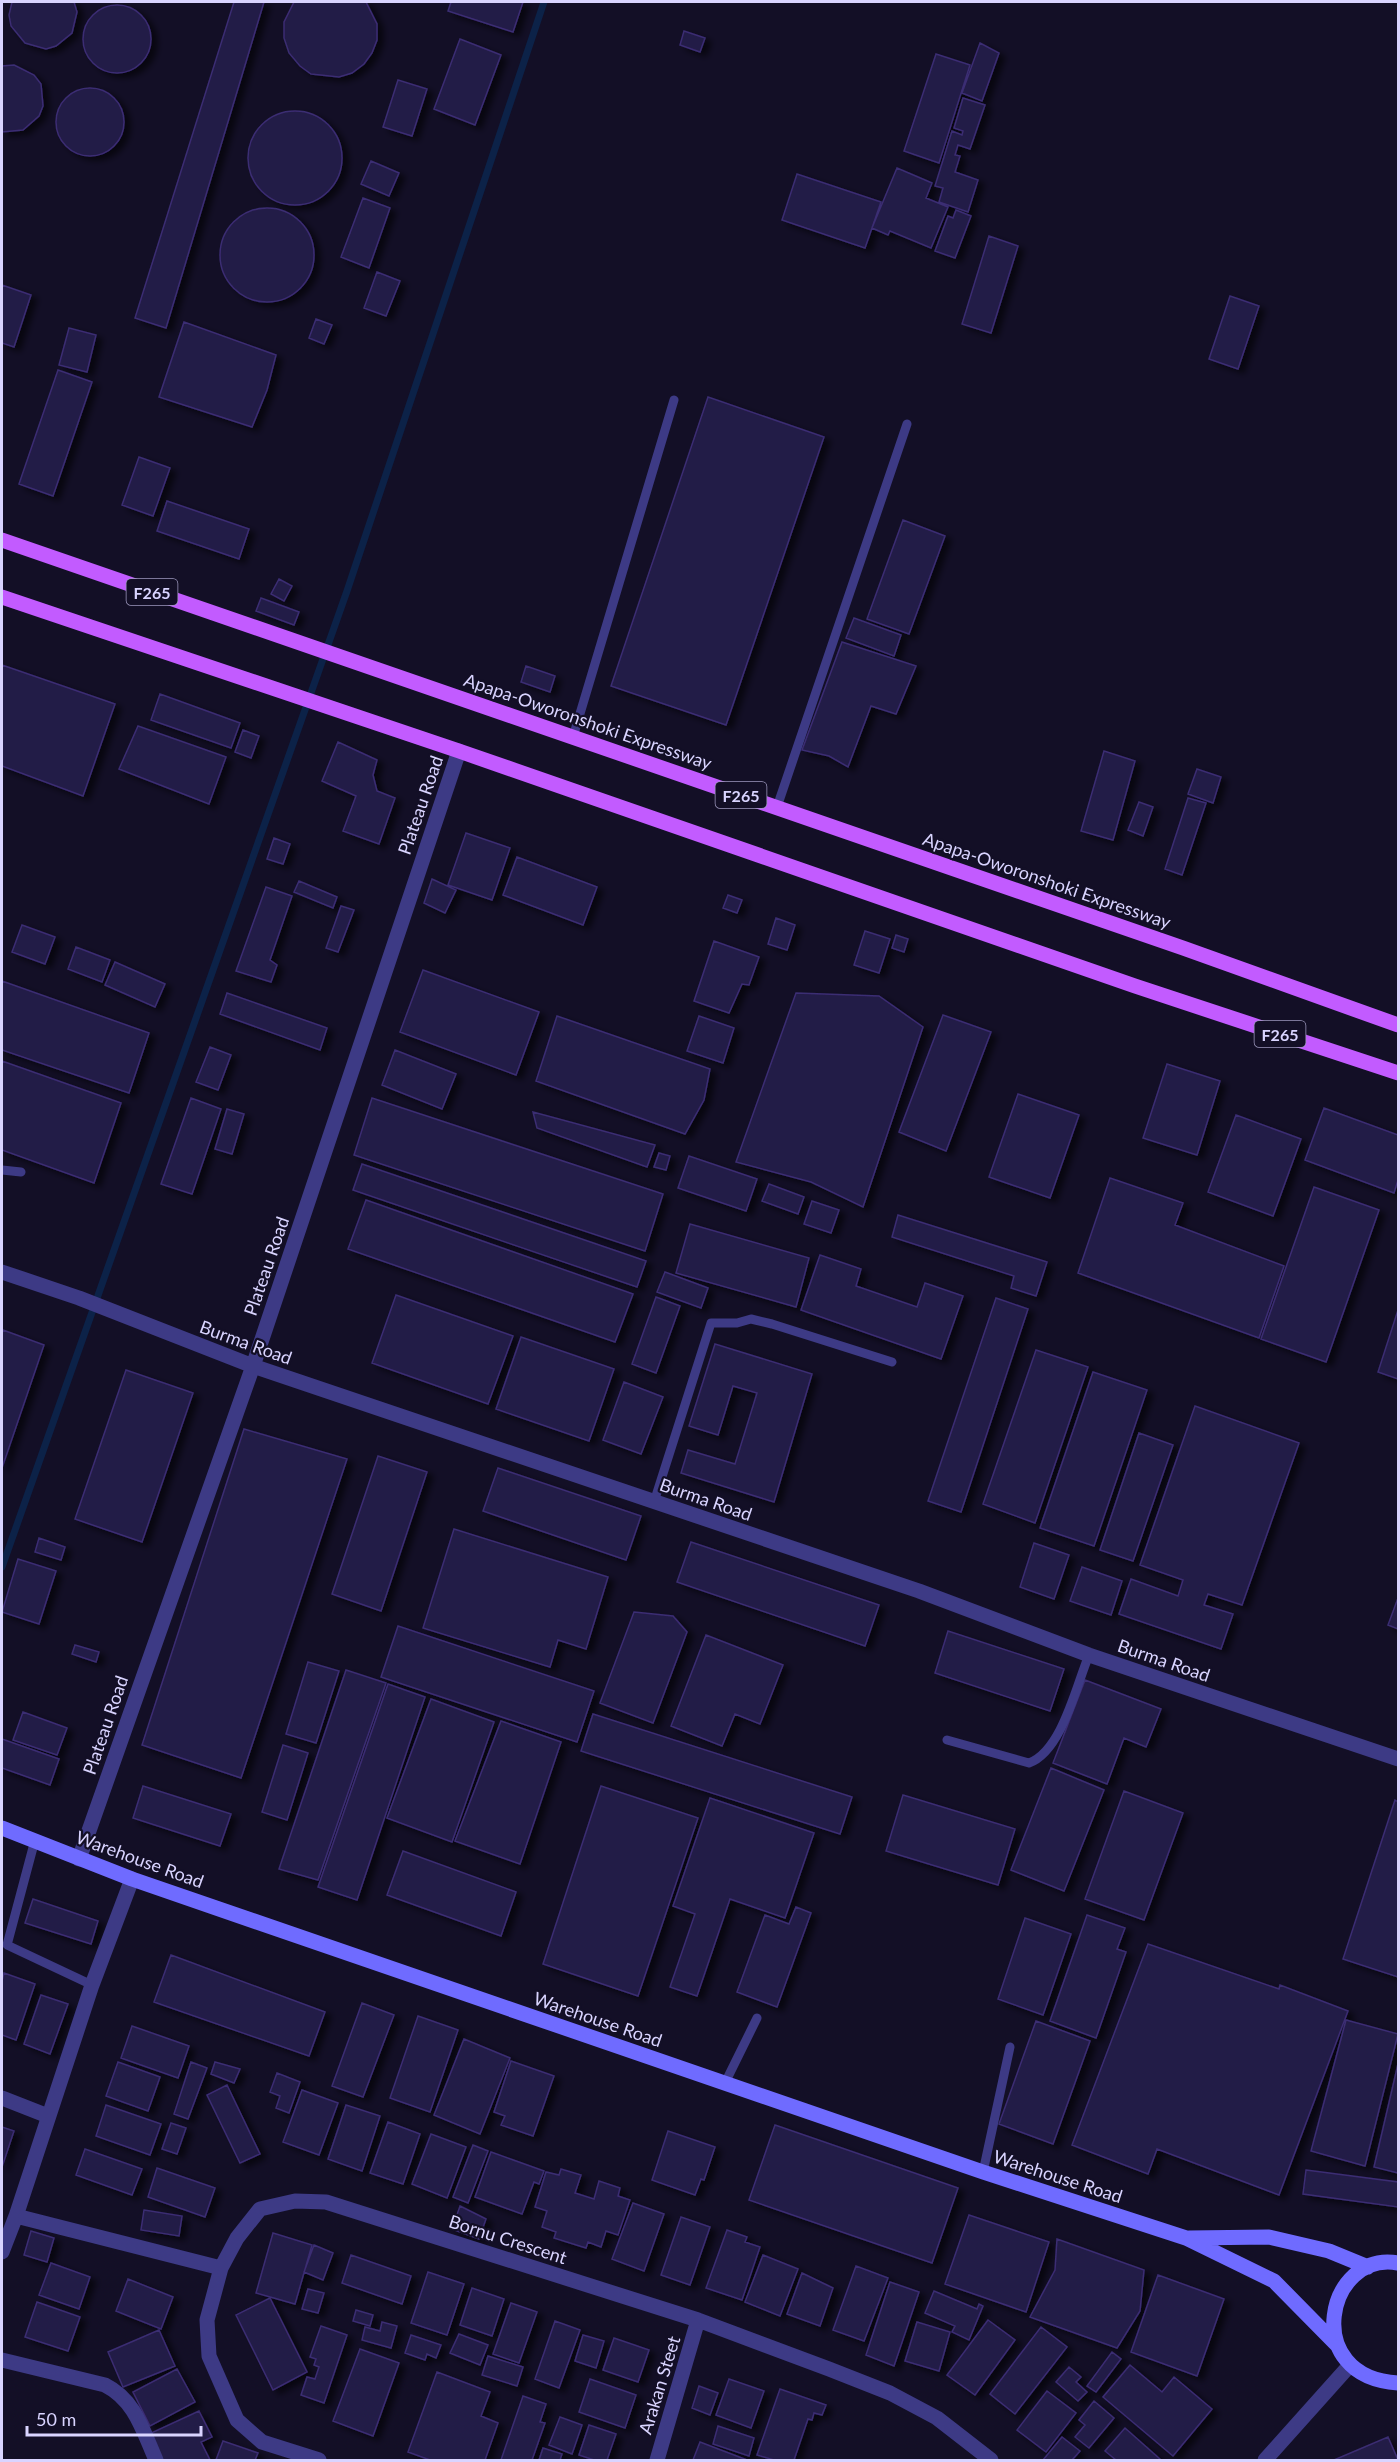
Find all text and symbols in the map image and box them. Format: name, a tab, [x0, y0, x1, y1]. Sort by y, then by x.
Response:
road number: F265	[126, 579, 178, 605]
street label: Apapa-Oworonshoki Expressway	[461, 668, 716, 774]
street label: Plateau Road	[393, 753, 447, 857]
road number: F265	[716, 782, 766, 808]
street label: Apapa-Oworonshoki Expressway	[920, 827, 1175, 933]
road number: F265	[1254, 1021, 1306, 1047]
street label: Plateau Road	[239, 1214, 293, 1318]
street label: Burma Road	[197, 1315, 295, 1369]
street label: Burma Road	[657, 1473, 755, 1525]
street label: Burma Road	[1115, 1634, 1213, 1686]
street label: Plateau Road	[78, 1673, 132, 1777]
street label: Warehouse Road	[73, 1826, 207, 1892]
street label: Warehouse Road	[531, 1987, 665, 2051]
street label: Warehouse Road	[991, 2145, 1125, 2207]
street label: Bornu Crescent	[446, 2210, 570, 2269]
street label: Arakan Steet	[634, 2333, 685, 2437]
scale bar	[27, 2399, 201, 2437]
text: 50 m	[36, 2408, 76, 2430]

